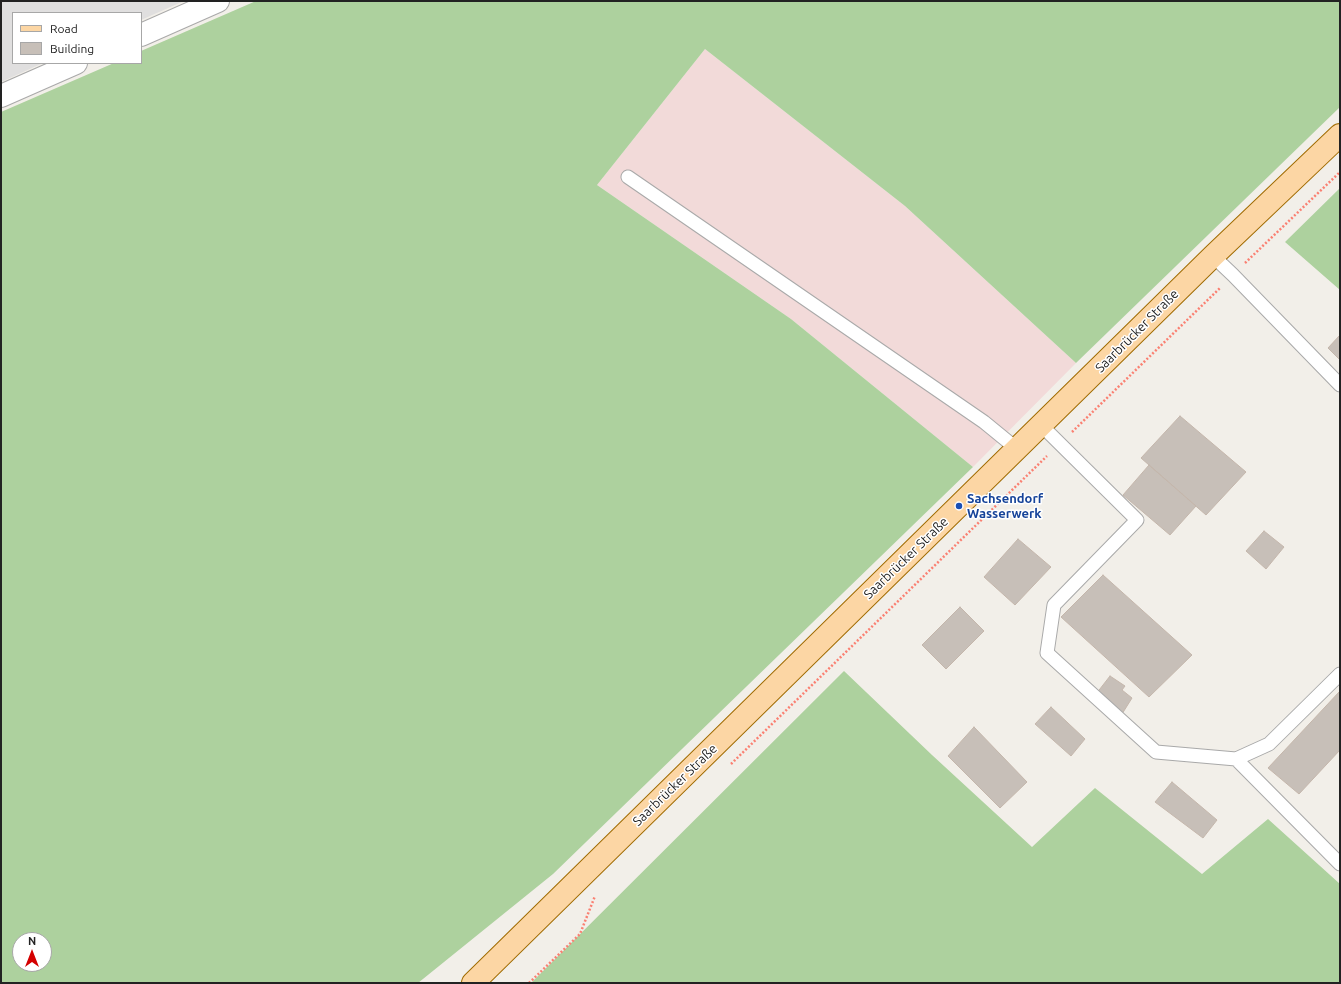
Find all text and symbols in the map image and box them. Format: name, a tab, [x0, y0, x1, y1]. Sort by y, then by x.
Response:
legend	[12, 12, 142, 64]
text: Road	[50, 22, 78, 35]
text: Building	[50, 42, 94, 55]
street label: Saarbrücker Straße	[1092, 286, 1182, 376]
place label: Sachsendorf Wasserwerk	[967, 491, 1043, 522]
marker: Sachsendorf Wasserwerk	[954, 501, 964, 511]
street label: Saarbrücker Straße	[861, 514, 951, 602]
street label: Saarbrücker Straße	[630, 741, 720, 829]
north arrow	[12, 932, 52, 972]
text: N	[28, 935, 36, 947]

